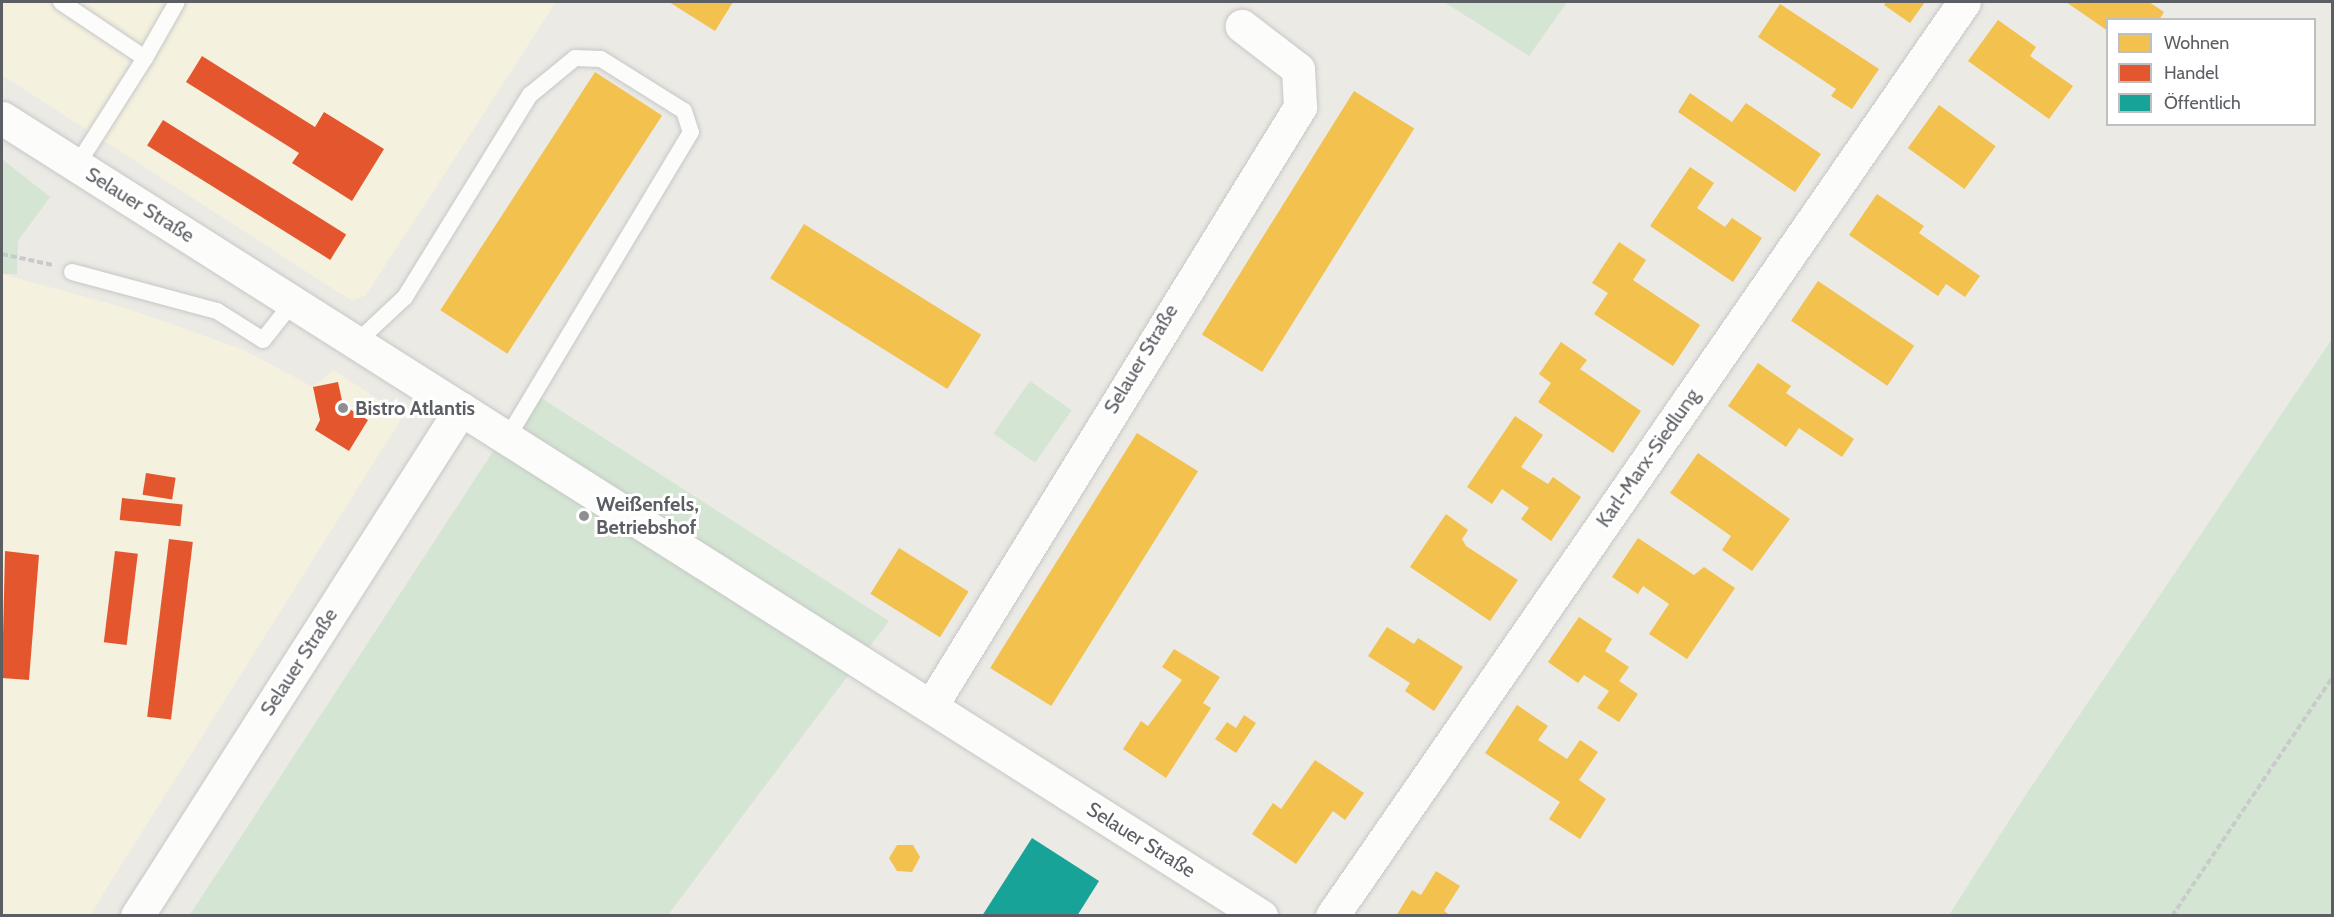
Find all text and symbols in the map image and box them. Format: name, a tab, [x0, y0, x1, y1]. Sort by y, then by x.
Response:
legend	[2106, 18, 2316, 126]
text: Wohnen	[2164, 32, 2229, 54]
text: Handel	[2164, 62, 2219, 84]
text: Öffentlich	[2164, 92, 2241, 114]
street label: Selauer Straße	[81, 162, 199, 248]
street label: Selauer Straße	[1099, 300, 1183, 418]
street label: Karl-Marx-Siedlung	[1591, 384, 1705, 532]
place label: Bistro Atlantis	[355, 396, 475, 420]
marker: Bistro Atlantis	[336, 401, 350, 415]
place label: Weißenfels, Betriebshof	[596, 492, 699, 539]
marker: Weißenfels, Betriebshof	[577, 509, 591, 523]
street label: Selauer Straße	[255, 604, 343, 720]
street label: Selauer Straße	[1082, 797, 1200, 883]

